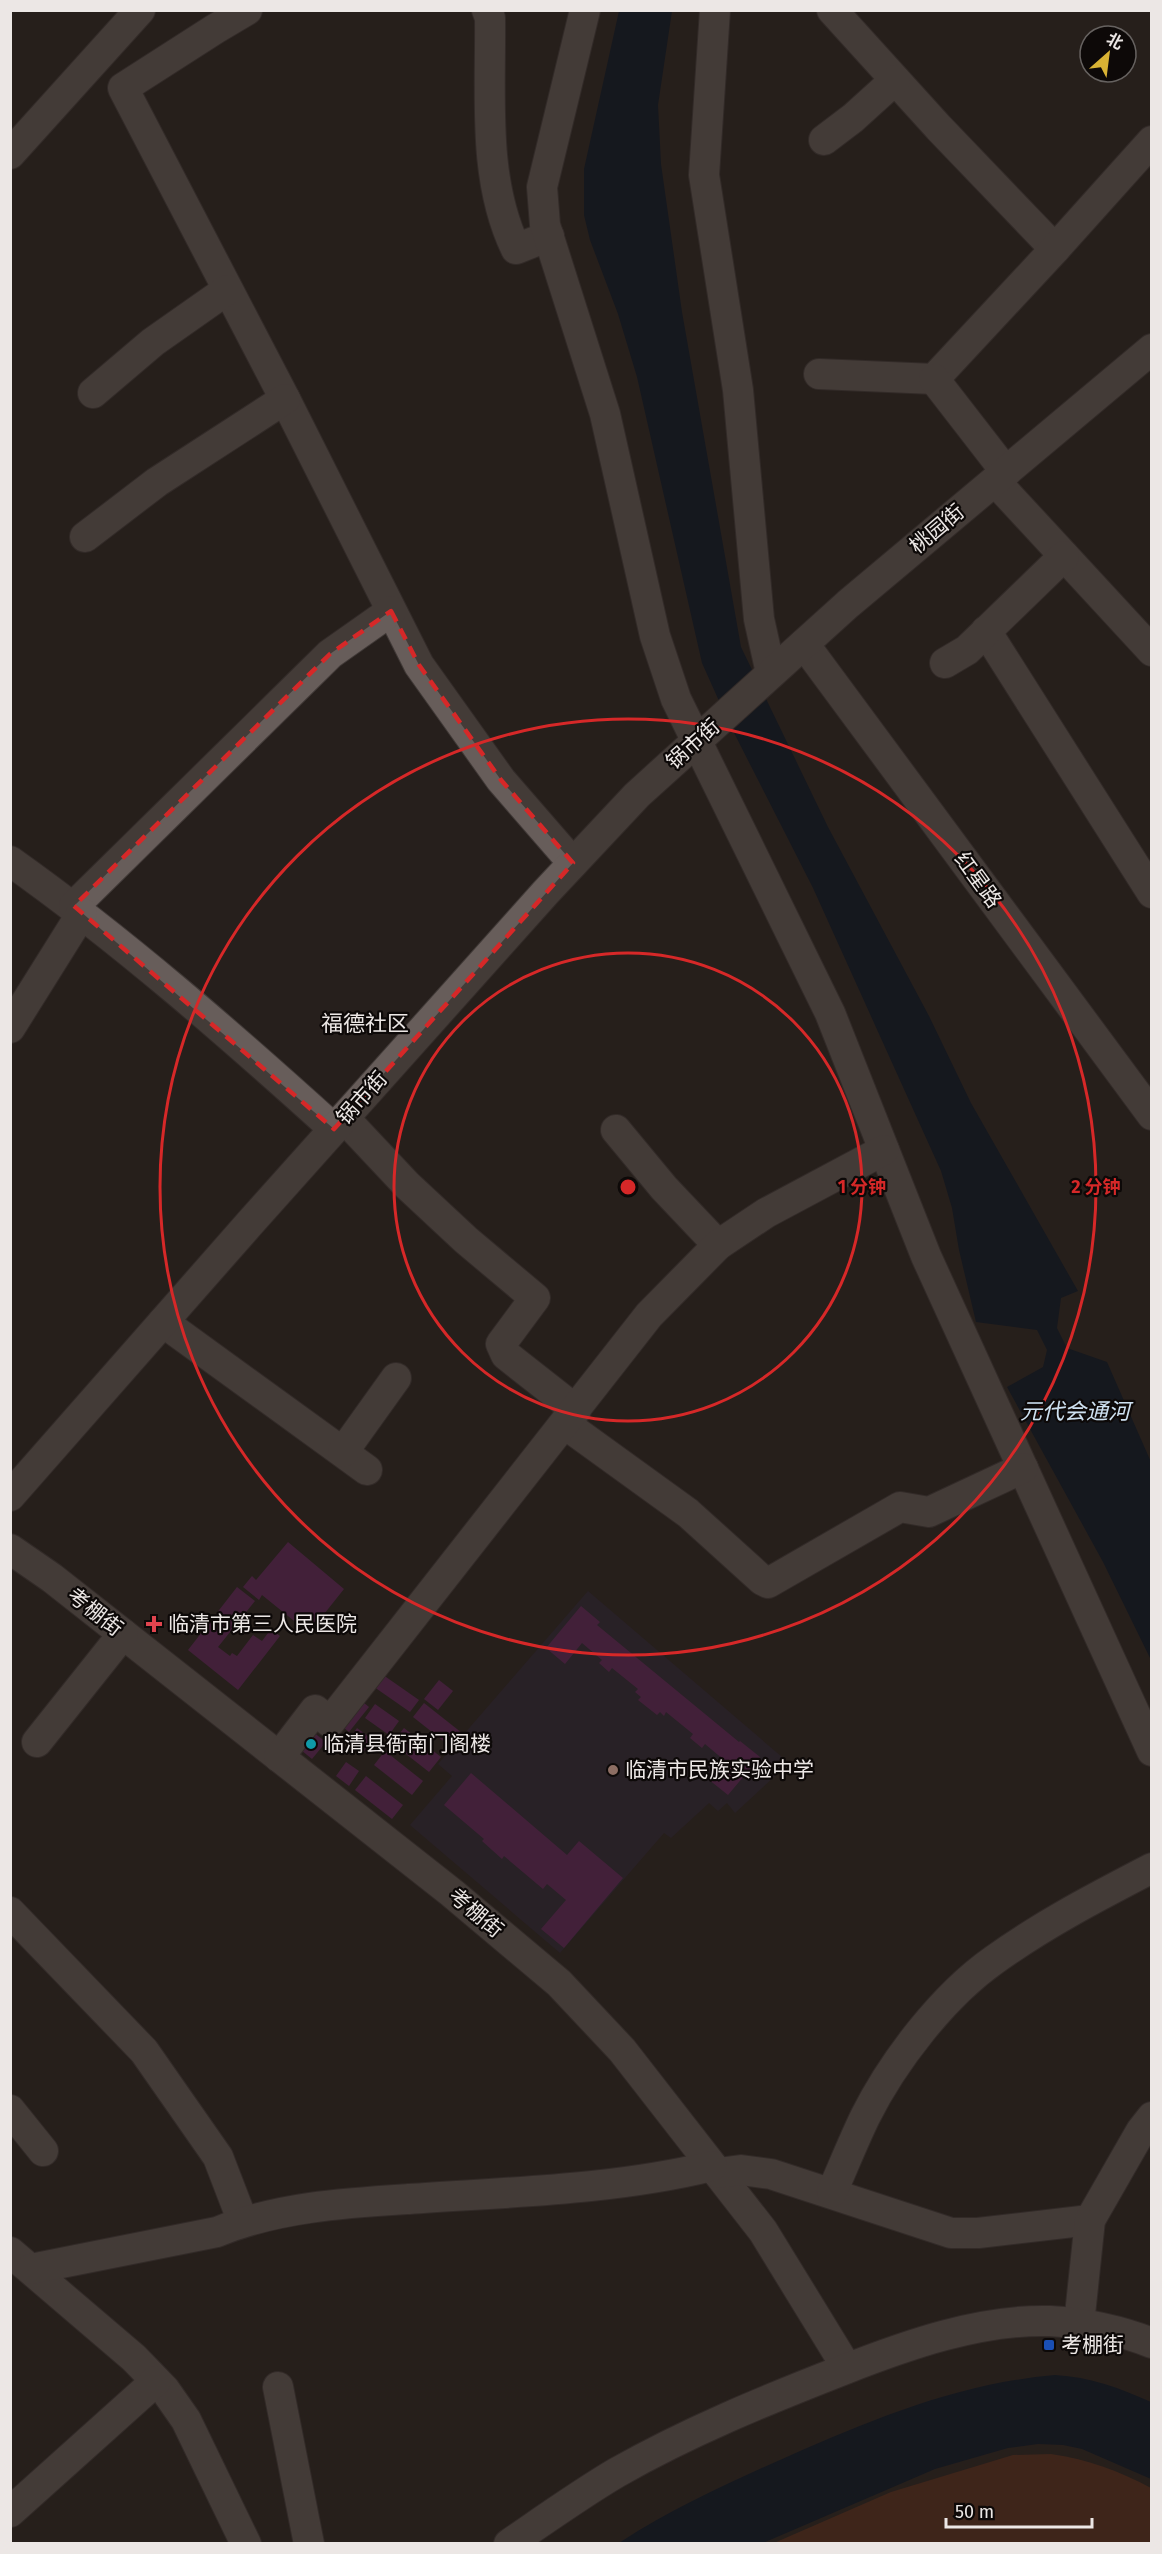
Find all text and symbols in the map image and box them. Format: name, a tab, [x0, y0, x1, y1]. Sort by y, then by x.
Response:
north arrow	[1078, 24, 1138, 84]
text: 北	[1103, 29, 1126, 53]
street label: 桃园街	[905, 499, 969, 559]
street label: 锅市街	[661, 713, 725, 775]
street label: 红星路	[949, 847, 1007, 913]
district label: 福德社区	[321, 1010, 409, 1037]
street label: 锅市街	[331, 1066, 393, 1130]
text: 1 分钟	[838, 1176, 886, 1198]
text: 2 分钟	[1071, 1176, 1121, 1198]
centre of rings	[618, 1177, 638, 1197]
water label: 元代会通河	[1020, 1398, 1134, 1425]
street label: 考棚街	[62, 1582, 128, 1642]
place label: 临清市第三人民医院	[168, 1611, 357, 1637]
marker: 临清市第三人民医院	[145, 1615, 163, 1633]
place label: 临清县衙南门阁楼	[323, 1731, 491, 1757]
marker: 临清县衙南门阁楼	[304, 1737, 318, 1751]
place label: 临清市民族实验中学	[625, 1757, 814, 1783]
marker: 临清市民族实验中学	[606, 1763, 620, 1777]
street label: 考棚街	[444, 1883, 508, 1943]
place label: 考棚街	[1061, 2332, 1124, 2358]
marker: 考棚街	[1042, 2338, 1056, 2352]
scale bar	[946, 2491, 1092, 2529]
text: 50 m	[955, 2501, 994, 2523]

